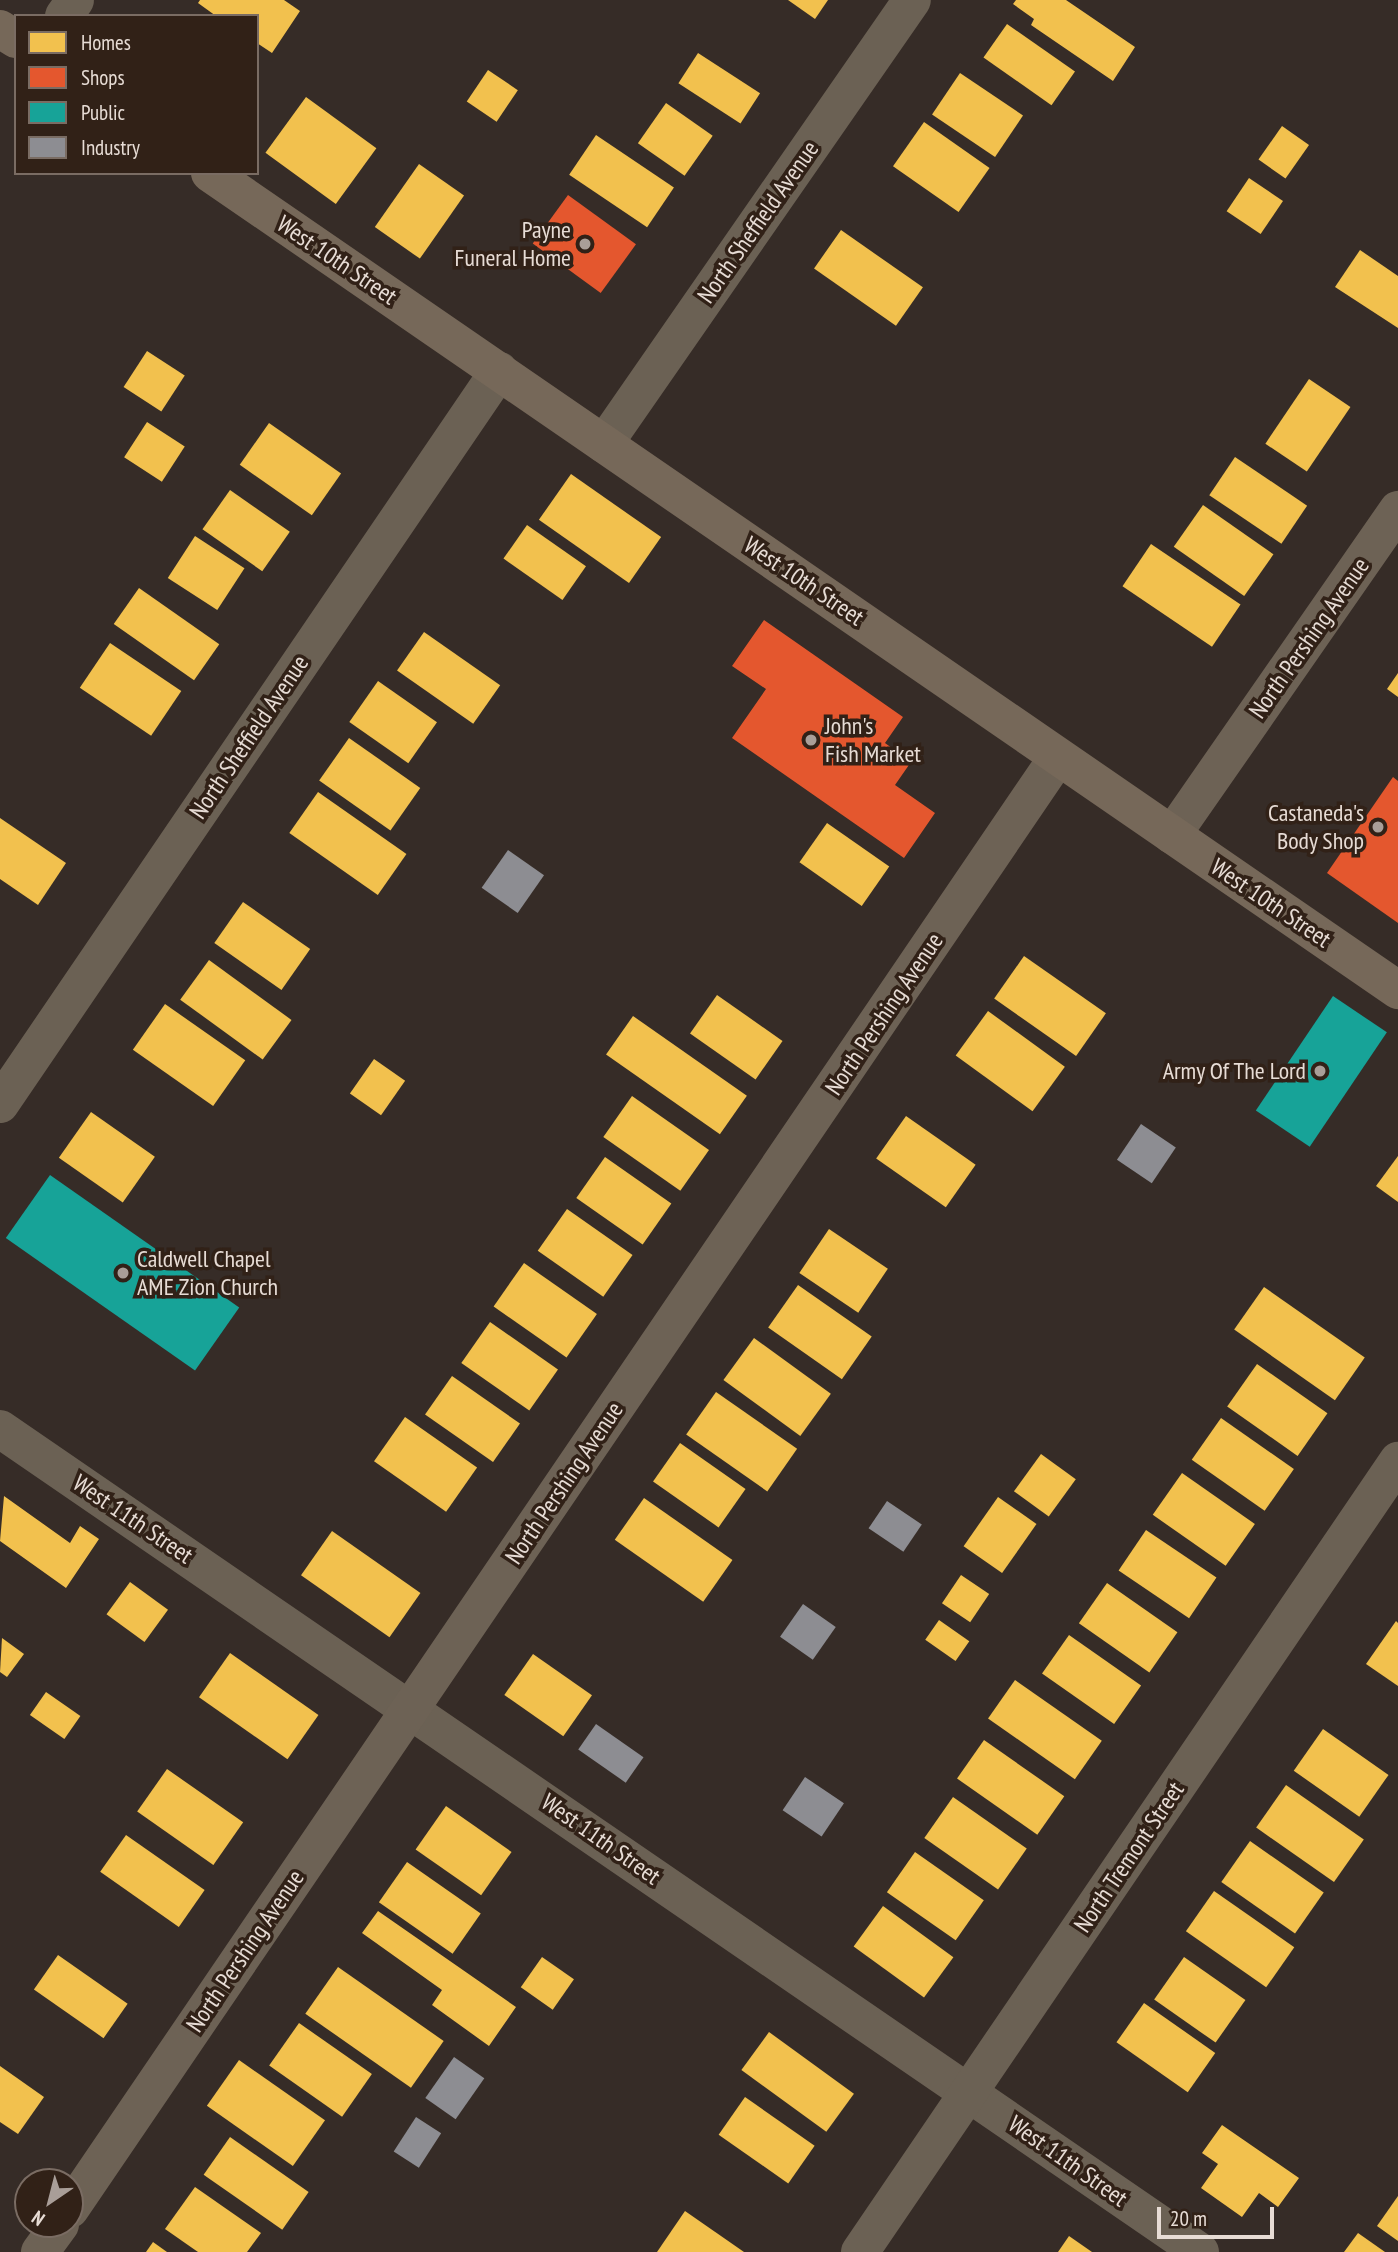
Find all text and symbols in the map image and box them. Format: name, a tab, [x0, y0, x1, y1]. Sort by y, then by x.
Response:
legend	[14, 14, 259, 175]
text: Homes	[81, 29, 131, 56]
text: Shops	[81, 64, 125, 91]
text: Public	[81, 99, 125, 126]
text: Industry	[81, 134, 140, 161]
street label: North Sheffield Avenue	[691, 135, 825, 309]
street label: West 10th Street	[272, 209, 402, 311]
place label: Payne Funeral Home	[455, 216, 571, 272]
marker: Payne Funeral Home	[577, 236, 593, 252]
street label: West 10th Street	[739, 530, 869, 632]
street label: North Pershing Avenue	[1243, 552, 1375, 724]
street label: North Sheffield Avenue	[183, 649, 315, 825]
place label: John's Fish Market	[825, 712, 921, 768]
marker: John's Fish Market	[803, 732, 819, 748]
place label: Castaneda's Body Shop	[1268, 799, 1364, 855]
marker: Castaneda's Body Shop	[1370, 819, 1386, 835]
street label: West 10th Street	[1206, 852, 1336, 954]
street label: North Pershing Avenue	[819, 927, 949, 1101]
place label: Army Of The Lord	[1161, 1057, 1306, 1085]
marker: Army Of The Lord	[1312, 1063, 1328, 1079]
place label: Caldwell Chapel AME Zion Church	[137, 1245, 278, 1301]
marker: Caldwell Chapel AME Zion Church	[115, 1265, 131, 1281]
street label: North Pershing Avenue	[499, 1396, 629, 1570]
street label: West 11th Street	[68, 1468, 198, 1570]
street label: North Tremont Street	[1068, 1776, 1190, 1938]
street label: West 11th Street	[536, 1787, 666, 1891]
street label: North Pershing Avenue	[180, 1864, 310, 2038]
street label: West 11th Street	[1003, 2109, 1133, 2213]
north arrow	[14, 2168, 84, 2238]
scale bar	[1160, 2192, 1277, 2236]
text: 20 m	[1170, 2205, 1207, 2232]
text: N	[27, 2206, 49, 2231]

